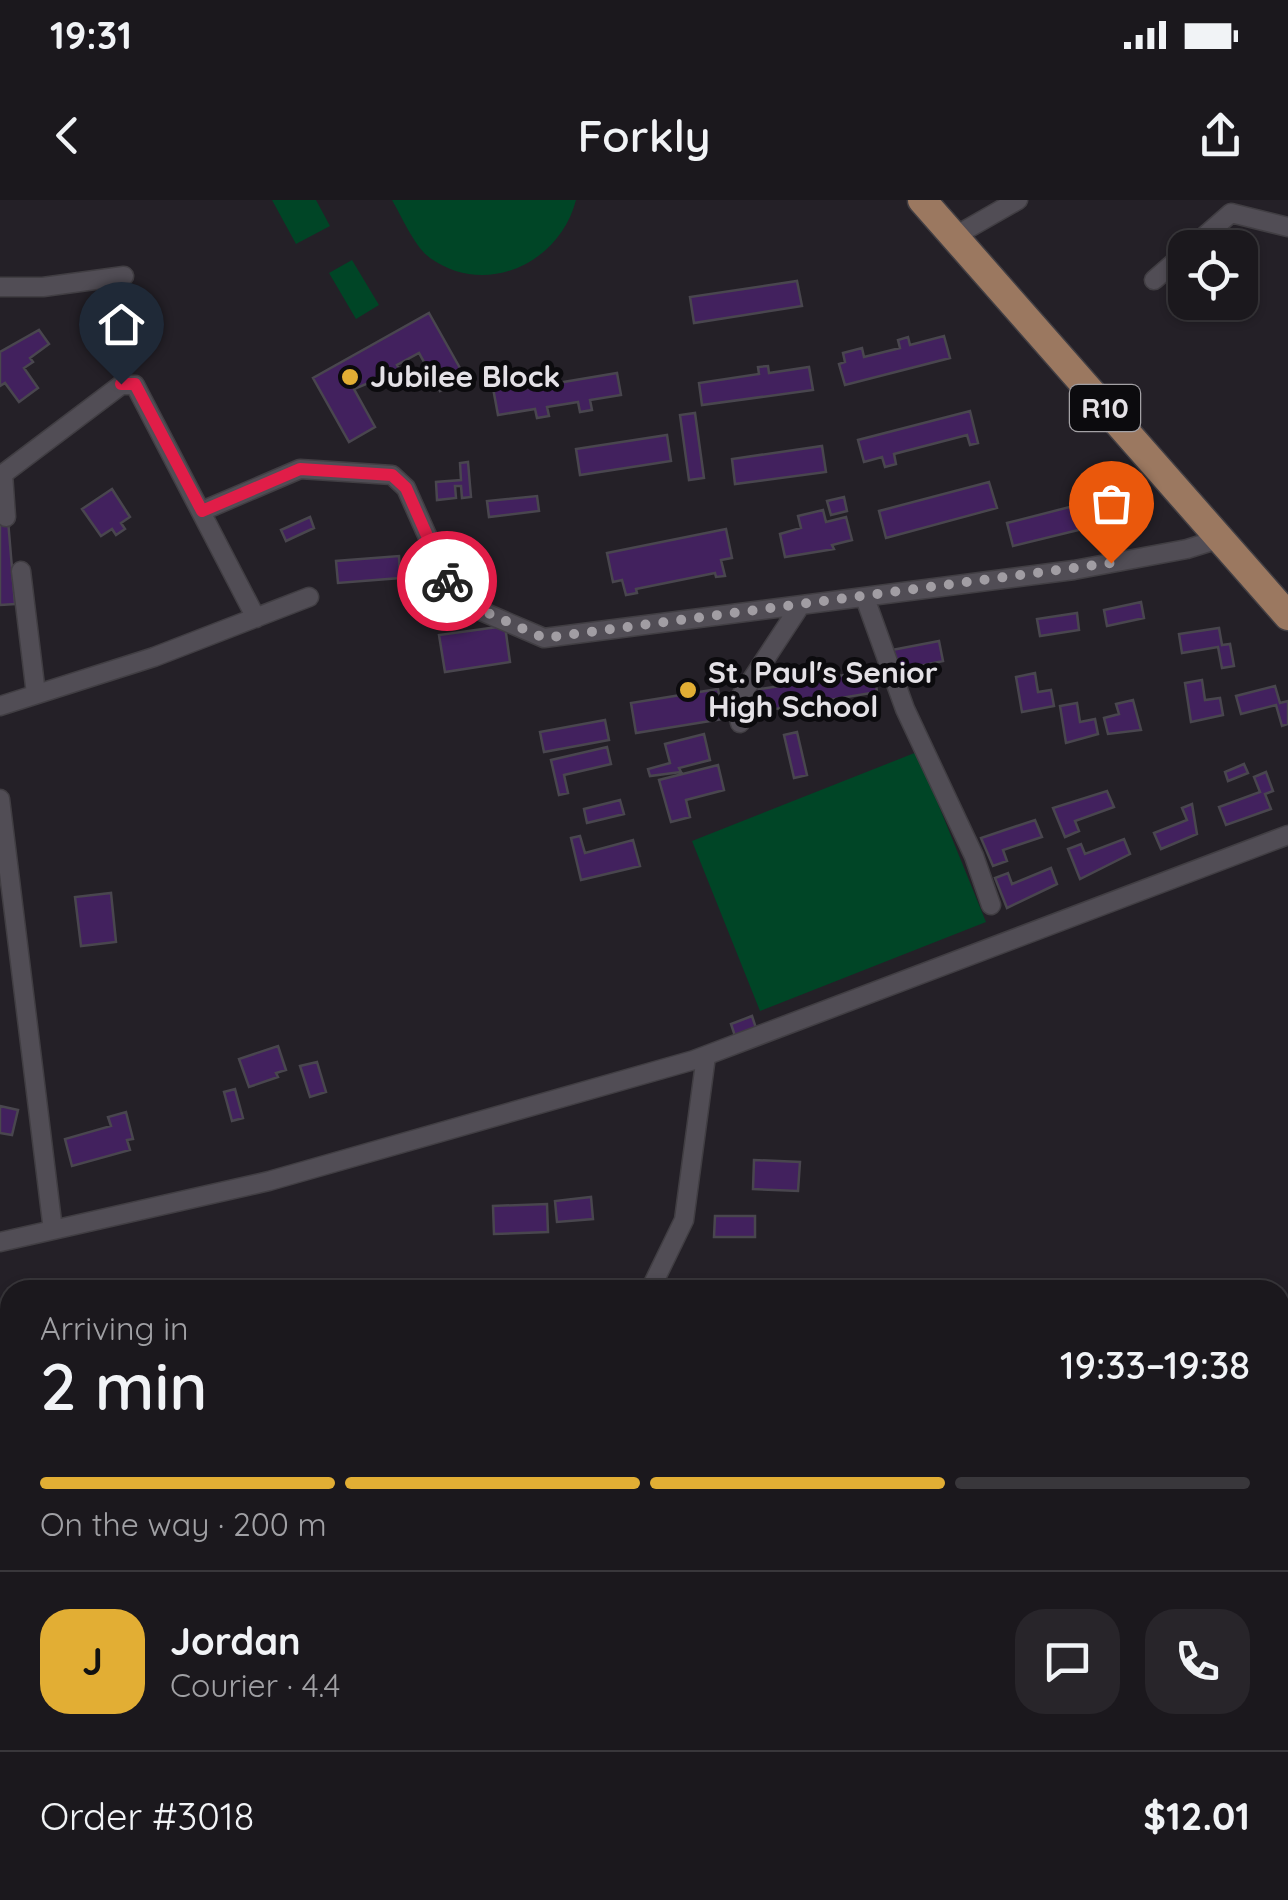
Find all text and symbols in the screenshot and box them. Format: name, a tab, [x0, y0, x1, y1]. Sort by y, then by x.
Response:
text: 19:31	[50, 11, 132, 59]
text: Forkly	[577, 107, 711, 163]
icon: back	[40, 108, 95, 163]
icon: share	[1193, 108, 1248, 163]
map controls	[1168, 230, 1258, 320]
button: locate	[1168, 230, 1258, 320]
pin	[79, 282, 164, 385]
icon: home	[94, 297, 149, 352]
place label: Jubilee Block	[370, 357, 560, 395]
marker: Jubilee Block	[339, 366, 361, 388]
road number: R10	[1070, 385, 1140, 431]
pin	[1069, 461, 1154, 564]
icon: bag	[1084, 476, 1139, 531]
courier	[397, 531, 497, 631]
icon: bike	[420, 554, 475, 609]
place label: St. Paul's Senior High School	[708, 653, 938, 725]
marker: St. Paul's Senior High School	[677, 679, 699, 701]
text: Arriving in	[40, 1308, 189, 1348]
text: 19:33–19:38	[1060, 1341, 1250, 1389]
text: 2 min	[40, 1345, 208, 1426]
text: On the way · 200 m	[40, 1504, 327, 1544]
button: chat	[1015, 1609, 1120, 1714]
button: phone	[1145, 1609, 1250, 1714]
text: Jordan	[170, 1617, 301, 1665]
text: J	[82, 1637, 103, 1685]
text: Courier · 4.4	[170, 1665, 340, 1705]
text: Order #3018	[40, 1792, 254, 1840]
text: $12.01	[1143, 1792, 1250, 1840]

